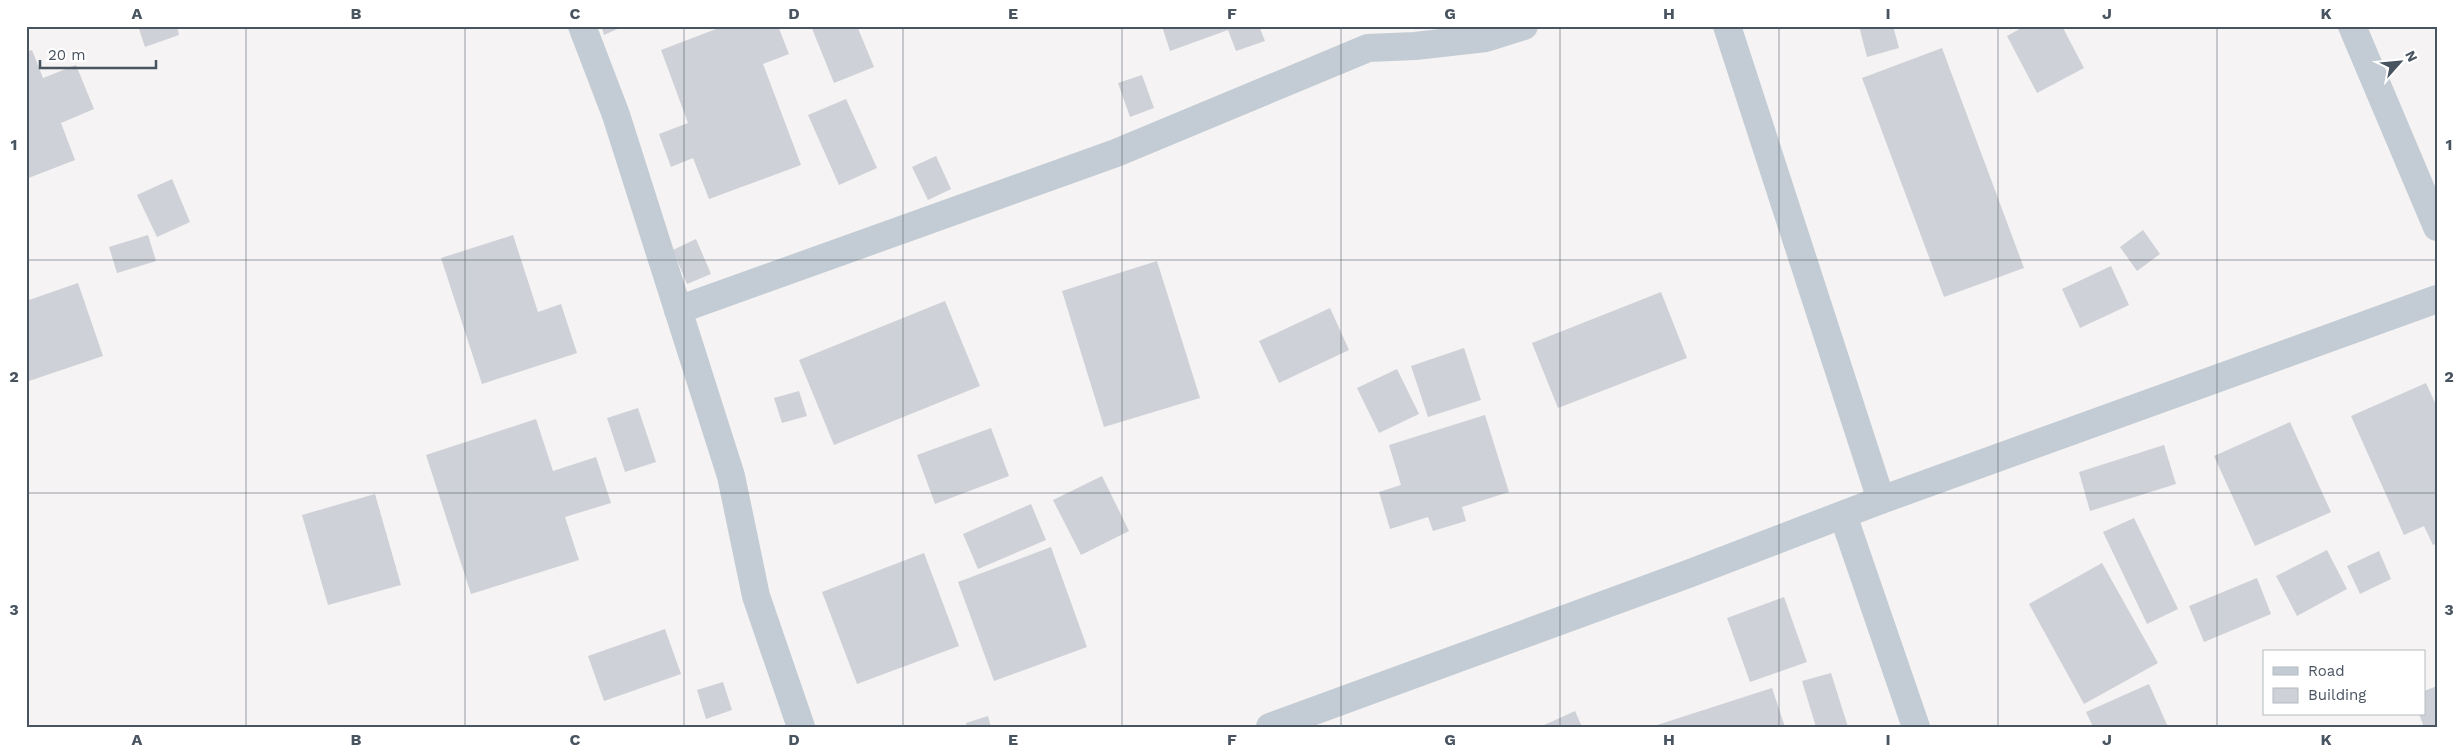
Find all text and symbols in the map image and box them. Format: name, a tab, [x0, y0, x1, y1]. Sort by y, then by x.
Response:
text: A	[132, 4, 143, 23]
text: B	[351, 4, 362, 23]
text: C	[570, 4, 581, 23]
text: D	[788, 4, 800, 23]
text: E	[1008, 4, 1018, 23]
text: F	[1227, 4, 1237, 23]
text: G	[1444, 4, 1456, 23]
text: H	[1663, 4, 1675, 23]
text: I	[1885, 4, 1891, 23]
text: J	[2102, 4, 2112, 23]
text: K	[2320, 4, 2332, 23]
scale bar	[40, 38, 156, 70]
north arrow	[2376, 38, 2426, 88]
text: 20 m	[48, 46, 86, 64]
text: N	[2402, 48, 2421, 64]
text: 1	[11, 135, 17, 154]
text: 1	[2446, 135, 2452, 154]
text: 2	[9, 367, 19, 386]
text: 2	[2444, 367, 2454, 386]
text: 3	[9, 600, 19, 619]
text: 3	[2444, 600, 2454, 619]
legend	[2263, 650, 2426, 716]
text: Road	[2308, 662, 2345, 680]
text: Building	[2308, 686, 2366, 704]
text: A	[132, 730, 143, 749]
text: B	[351, 730, 362, 749]
text: C	[570, 730, 581, 749]
text: D	[788, 730, 800, 749]
text: E	[1008, 730, 1018, 749]
text: F	[1227, 730, 1237, 749]
text: G	[1444, 730, 1456, 749]
text: H	[1663, 730, 1675, 749]
text: I	[1885, 730, 1891, 749]
text: J	[2102, 730, 2112, 749]
text: K	[2320, 730, 2332, 749]

